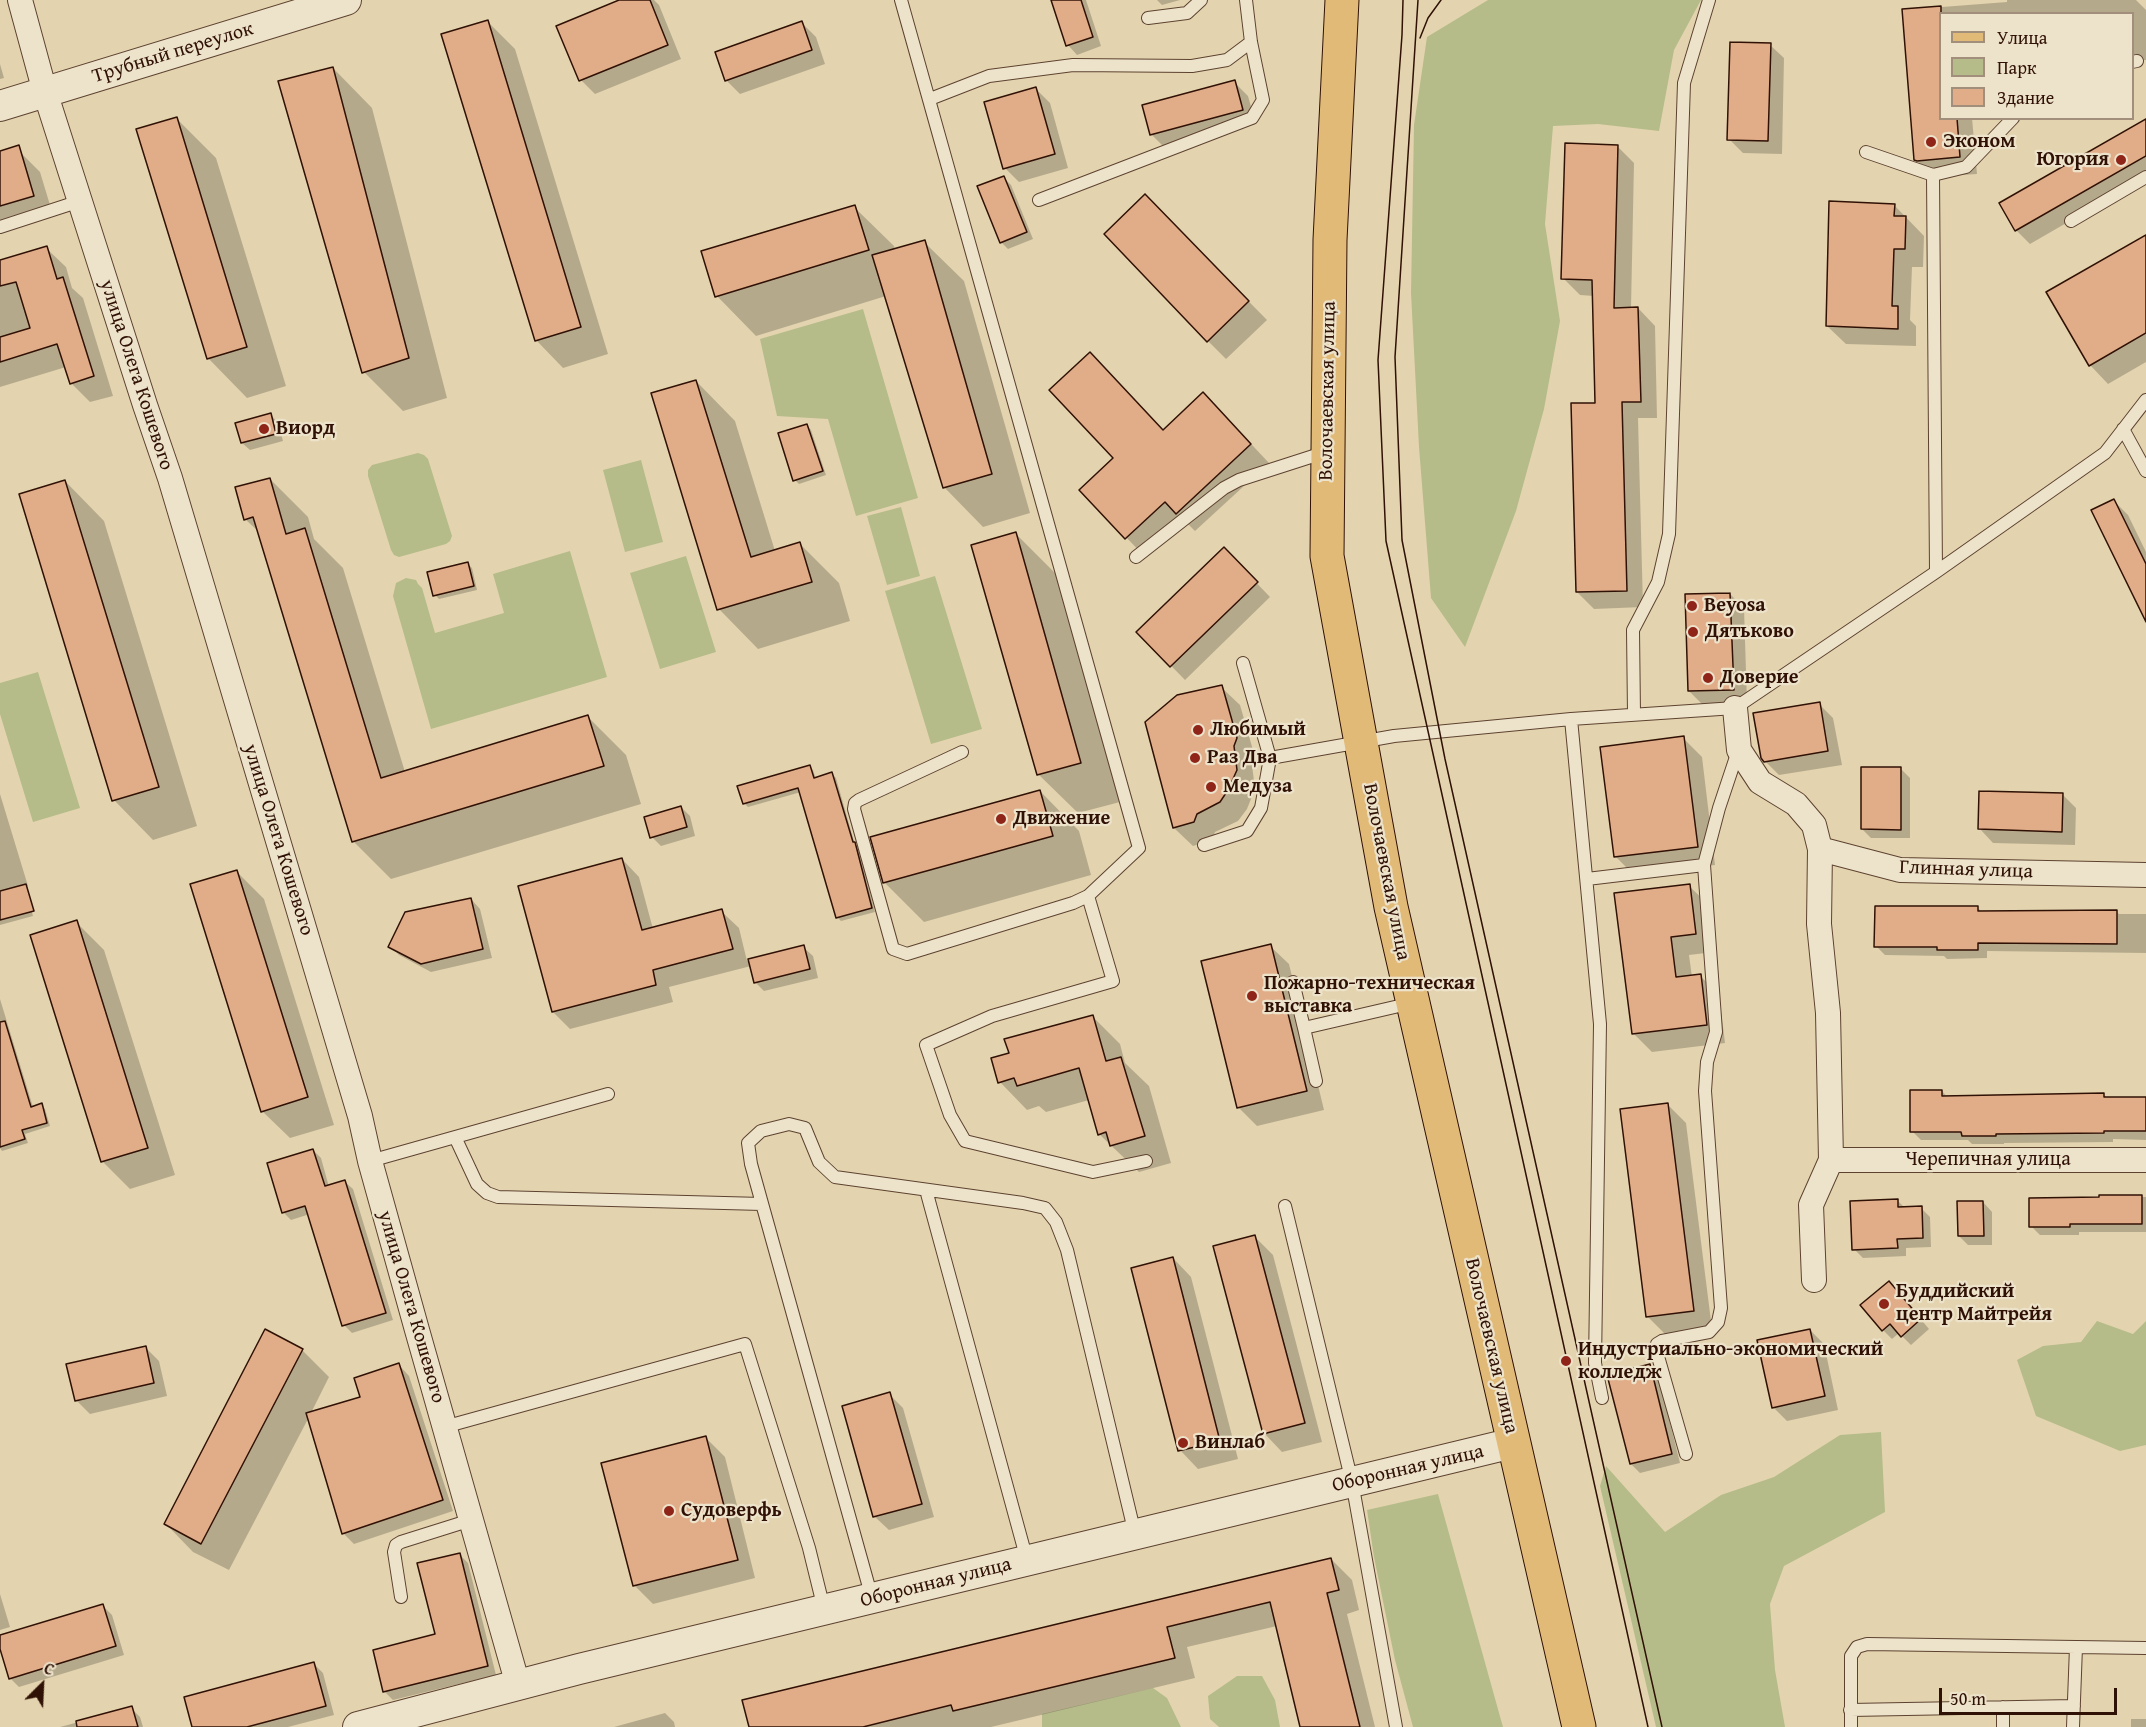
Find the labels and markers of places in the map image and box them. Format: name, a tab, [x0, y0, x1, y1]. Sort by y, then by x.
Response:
place label: Эконом	[1943, 130, 2015, 154]
marker: Эконом	[1924, 135, 1938, 149]
place label: Югория	[2036, 148, 2109, 172]
marker: Югория	[2114, 153, 2128, 167]
place label: Виорд	[276, 417, 335, 441]
marker: Виорд	[257, 422, 271, 436]
place label: Beyosa	[1704, 594, 1766, 618]
marker: Beyosa	[1685, 599, 1699, 613]
place label: Дятьково	[1705, 620, 1794, 644]
marker: Дятьково	[1686, 625, 1700, 639]
place label: Доверие	[1720, 666, 1799, 690]
marker: Доверие	[1701, 671, 1715, 685]
place label: Любимый	[1210, 718, 1306, 742]
marker: Любимый	[1191, 723, 1205, 737]
place label: Раз Два	[1207, 746, 1277, 770]
marker: Раз Два	[1188, 751, 1202, 765]
place label: Медуза	[1223, 775, 1292, 799]
marker: Медуза	[1204, 780, 1218, 794]
place label: Движение	[1013, 807, 1110, 831]
marker: Движение	[994, 812, 1008, 826]
place label: Пожарно-техническая выставка	[1264, 972, 1475, 1019]
marker: Пожарно-техническая выставка	[1245, 989, 1259, 1003]
place label: Буддийский центр Майтрейя	[1896, 1280, 2052, 1327]
marker: Буддийский центр Майтрейя	[1877, 1297, 1891, 1311]
place label: Индустриально-экономический колледж	[1578, 1338, 1883, 1385]
marker: Индустриально-экономический колледж	[1559, 1354, 1573, 1368]
place label: Винлаб	[1195, 1431, 1265, 1455]
marker: Винлаб	[1176, 1436, 1190, 1450]
place label: Судоверфь	[681, 1499, 782, 1523]
marker: Судоверфь	[662, 1504, 676, 1518]

